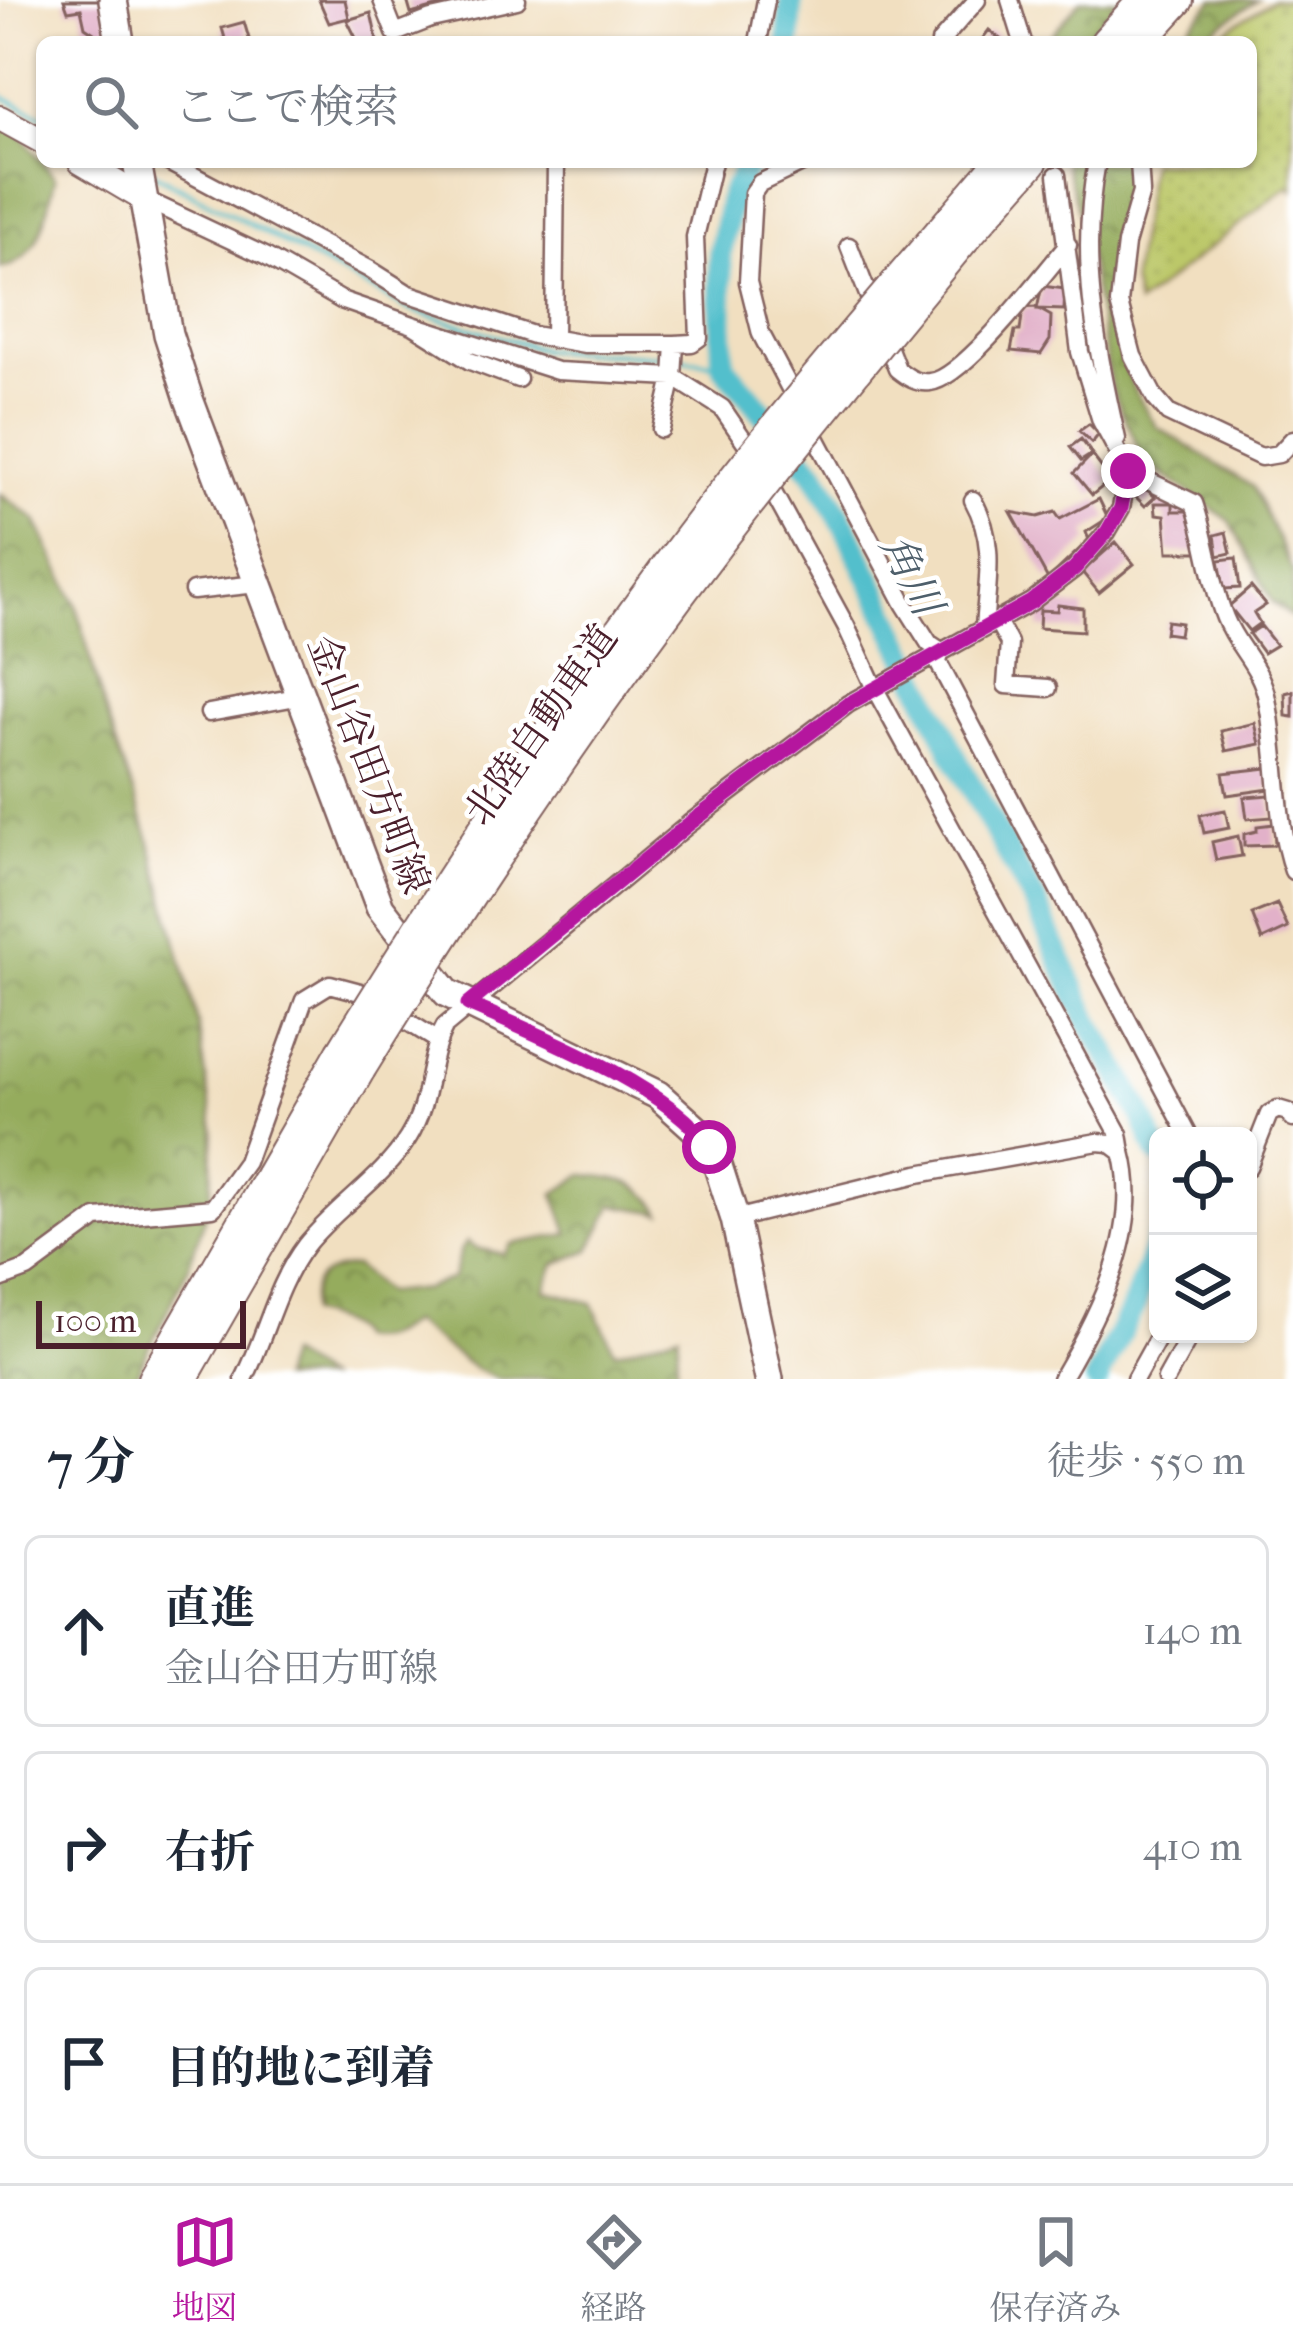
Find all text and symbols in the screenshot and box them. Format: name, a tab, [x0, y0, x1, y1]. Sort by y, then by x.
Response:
search box	[36, 36, 1257, 168]
icon: search	[78, 69, 144, 135]
text: ここで検索	[174, 81, 399, 134]
route end	[1101, 444, 1155, 498]
water label: 角川	[870, 526, 953, 627]
street label: 北陸自動車道	[455, 616, 627, 834]
street label: 金山谷田方町線	[299, 629, 439, 900]
route start	[682, 1120, 736, 1174]
map controls	[1149, 1127, 1257, 1343]
button: locate	[1149, 1127, 1257, 1235]
button: layers	[1149, 1235, 1257, 1343]
scale bar	[36, 1295, 246, 1348]
text: 100 m	[54, 1302, 137, 1341]
text: 7 分	[48, 1432, 135, 1492]
text: 徒歩 · 550 m	[1047, 1438, 1245, 1484]
text: 直進	[165, 1582, 255, 1635]
icon: ahead	[51, 1598, 117, 1664]
text: 140 m	[1143, 1608, 1242, 1654]
text: 金山谷田方町線	[165, 1645, 438, 1691]
icon: right	[51, 1814, 117, 1880]
text: 410 m	[1143, 1824, 1242, 1870]
text: 右折	[165, 1826, 255, 1879]
icon: arrive	[51, 2030, 117, 2096]
text: 目的地に到着	[165, 2042, 435, 2095]
tab: 地図	[172, 2209, 238, 2328]
tab: 経路	[581, 2209, 647, 2328]
tab: 保存済み	[990, 2209, 1122, 2328]

